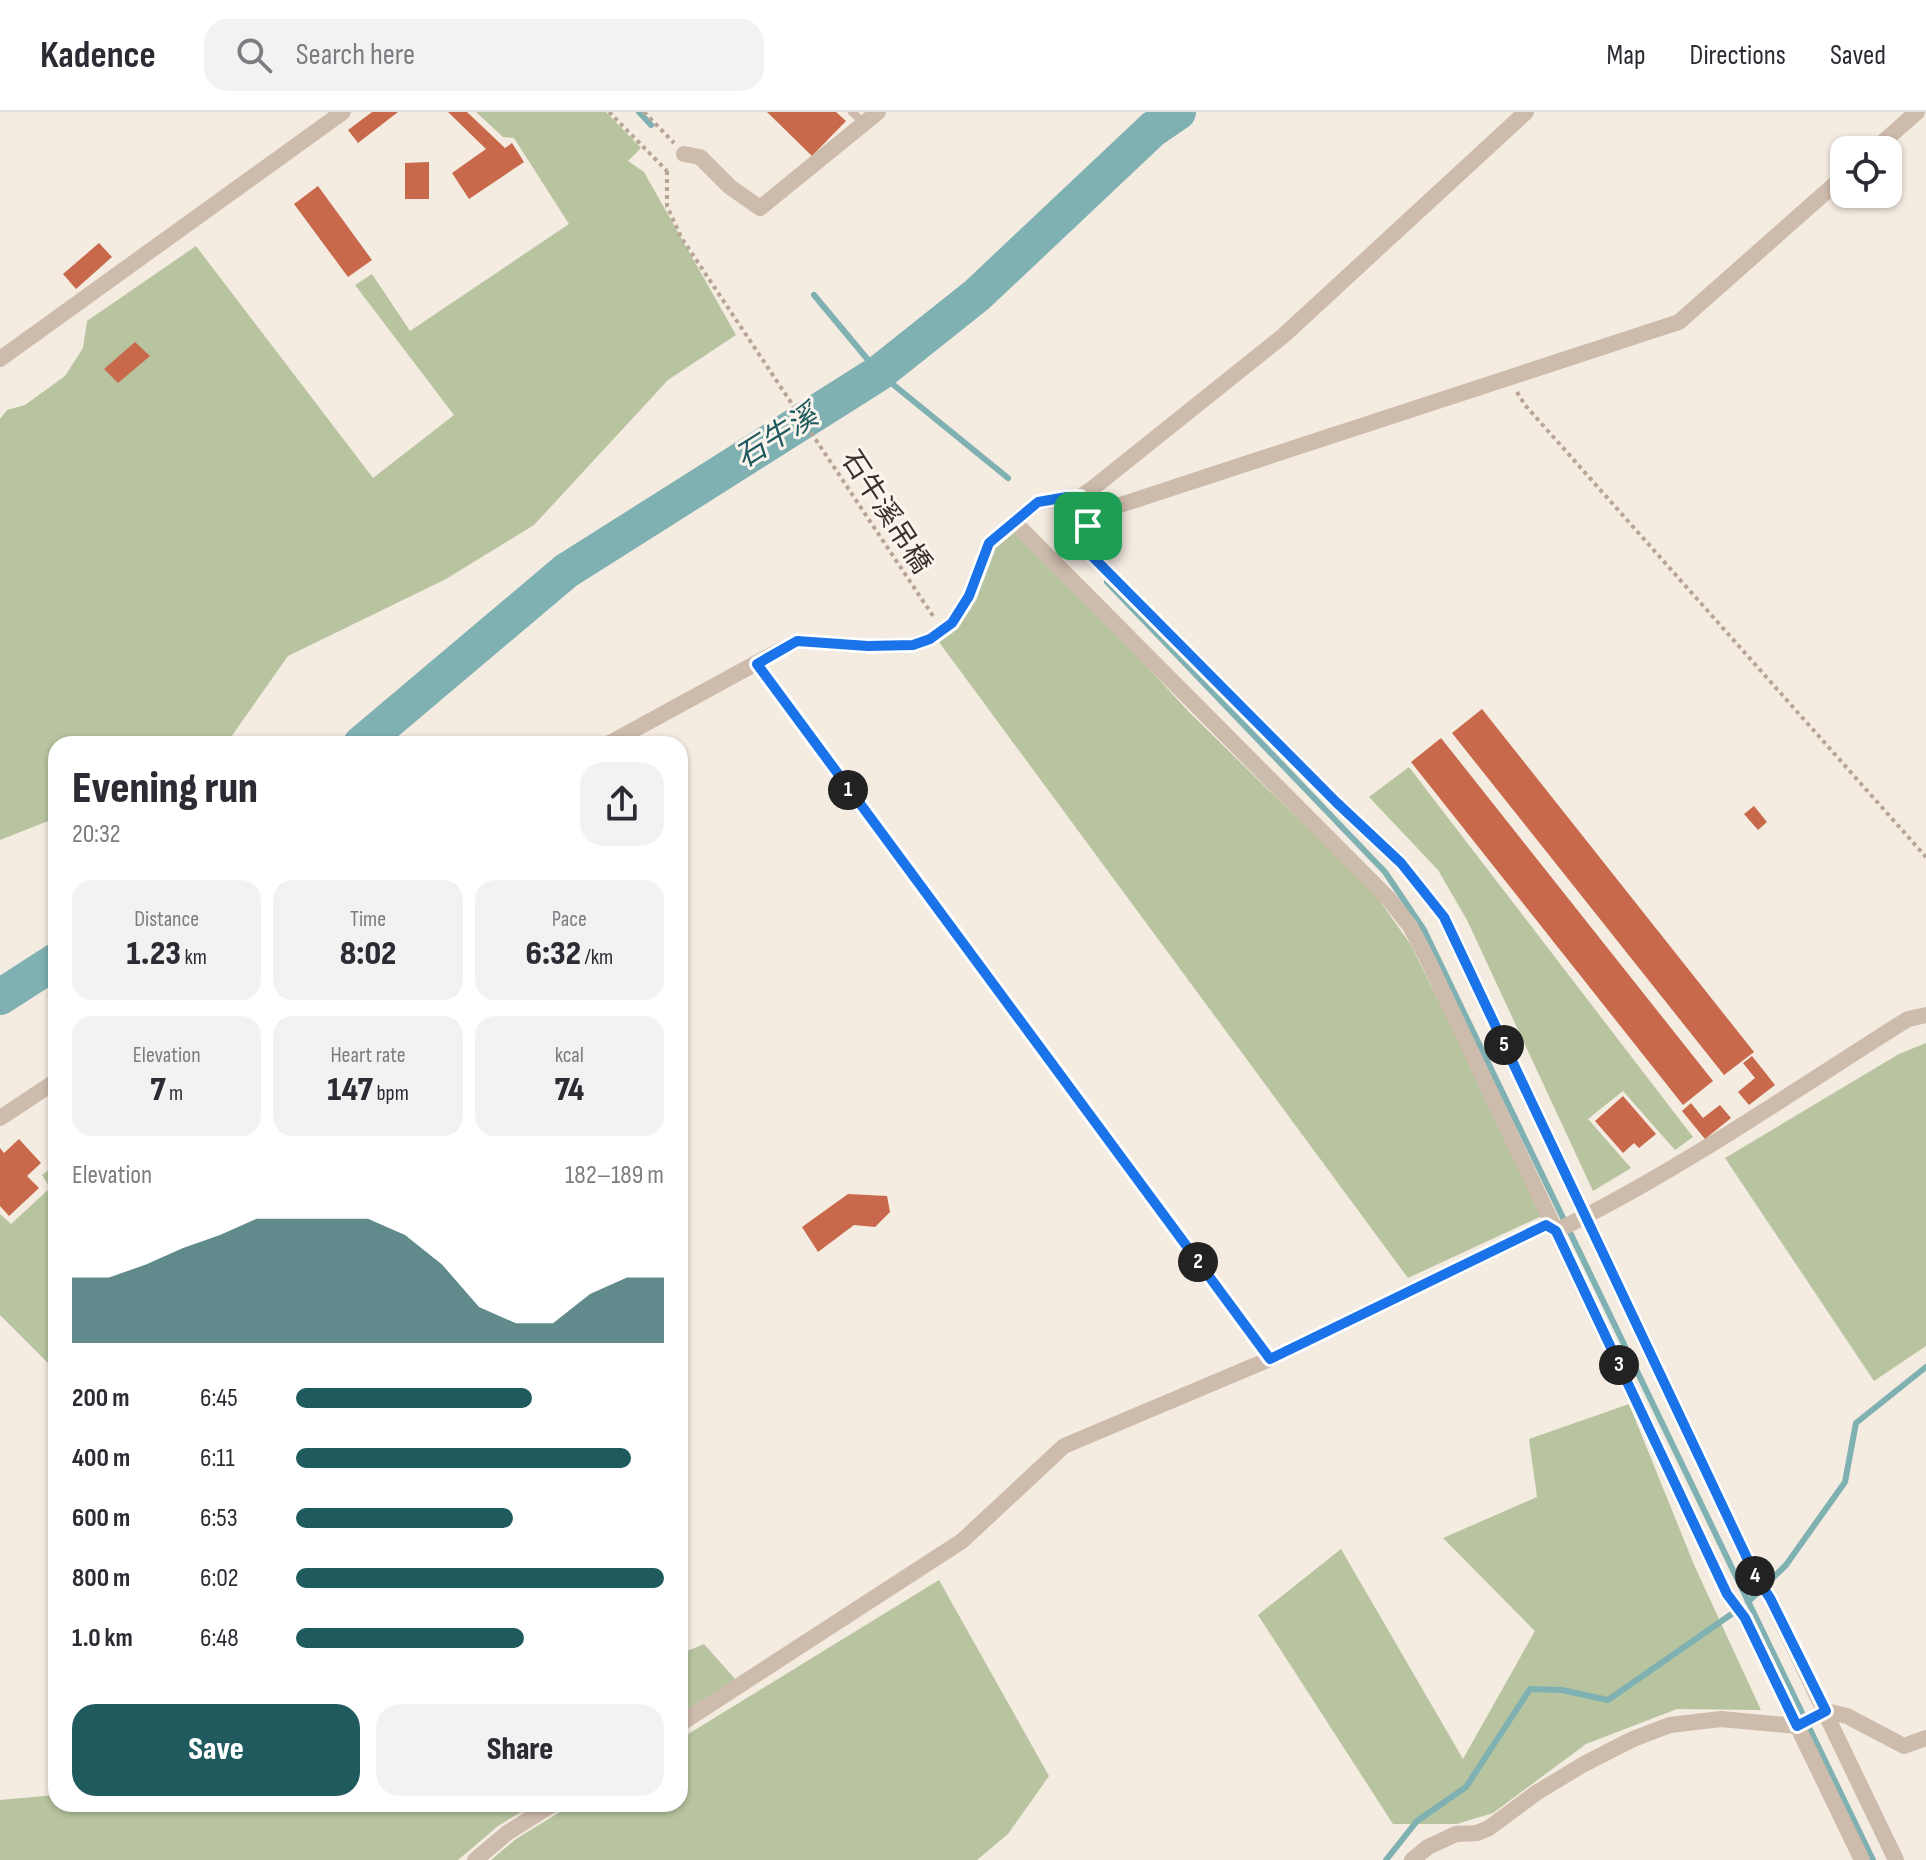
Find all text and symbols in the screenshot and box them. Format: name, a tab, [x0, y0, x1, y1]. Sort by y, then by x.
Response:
search box	[204, 19, 764, 91]
text: Kadence	[40, 33, 156, 78]
icon: search	[232, 33, 276, 77]
text: Search here	[296, 37, 415, 73]
text: Map	[1607, 39, 1646, 72]
text: Directions	[1690, 39, 1786, 72]
text: Saved	[1830, 39, 1886, 72]
map controls	[1830, 136, 1902, 208]
button: locate	[1830, 136, 1902, 208]
water label: 石牛溪	[729, 396, 828, 476]
street label: 石牛溪吊橋	[834, 444, 938, 580]
pin	[1054, 492, 1122, 560]
icon: arrive	[1066, 504, 1110, 548]
text: Evening run	[72, 762, 258, 815]
button: share	[580, 762, 664, 846]
pin: 1	[828, 770, 868, 810]
text: 1	[844, 776, 852, 803]
text: 20:32	[72, 819, 121, 850]
text: Distance	[134, 906, 199, 933]
text: Time	[350, 906, 386, 933]
text: Pace	[552, 906, 587, 933]
text: 1.23	[126, 933, 181, 974]
text: 8:02	[340, 933, 396, 974]
text: 6:32	[525, 933, 581, 974]
text: km	[181, 944, 207, 971]
text: /km	[581, 944, 613, 971]
pin: 5	[1484, 1025, 1524, 1065]
text: 5	[1499, 1031, 1509, 1058]
text: Elevation	[133, 1042, 201, 1069]
text: Heart rate	[330, 1042, 406, 1069]
text: kcal	[555, 1042, 584, 1069]
text: 7	[150, 1069, 166, 1110]
text: 147	[327, 1069, 373, 1110]
text: 74	[554, 1069, 584, 1110]
text: m	[166, 1080, 183, 1107]
text: bpm	[373, 1080, 409, 1107]
text: Elevation	[72, 1160, 152, 1191]
text: 182–189 m	[565, 1160, 664, 1191]
pin: 2	[1178, 1242, 1218, 1282]
text: 2	[1193, 1248, 1203, 1275]
pin: 3	[1599, 1345, 1639, 1385]
text: 3	[1614, 1351, 1624, 1378]
text: 200 m	[72, 1383, 129, 1414]
text: 6:45	[200, 1383, 238, 1414]
text: 400 m	[72, 1443, 130, 1474]
text: 6:11	[200, 1443, 235, 1474]
text: 600 m	[72, 1503, 130, 1534]
text: 6:53	[200, 1503, 238, 1534]
pin: 4	[1735, 1556, 1775, 1596]
text: 4	[1750, 1562, 1760, 1589]
text: 800 m	[72, 1563, 130, 1594]
text: 6:02	[200, 1563, 239, 1594]
text: 1.0 km	[72, 1623, 133, 1654]
text: 6:48	[200, 1623, 239, 1654]
button: Save	[72, 1704, 360, 1796]
button: Share	[376, 1704, 664, 1796]

